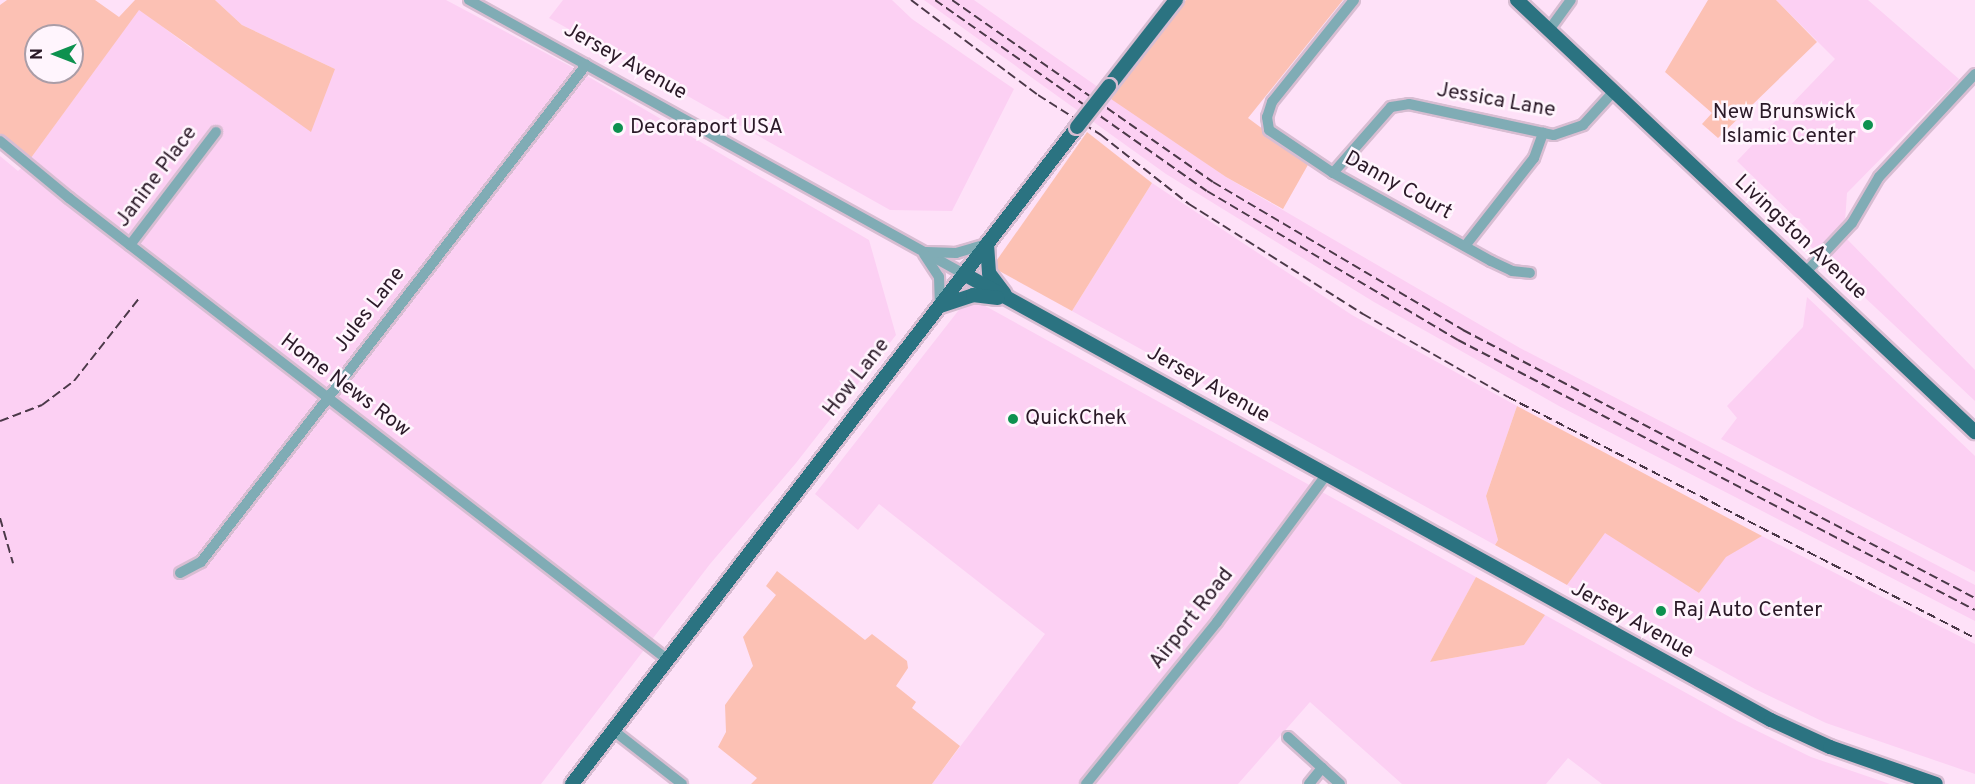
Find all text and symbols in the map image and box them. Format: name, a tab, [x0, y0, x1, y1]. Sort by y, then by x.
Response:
street label: Jersey Avenue	[559, 18, 691, 106]
north arrow	[24, 24, 84, 84]
text: N	[28, 48, 48, 60]
street label: Jessica Lane	[1435, 78, 1557, 124]
place label: New Brunswick Islamic Center	[1713, 100, 1856, 150]
place label: Decoraport USA	[630, 115, 783, 141]
marker: New Brunswick Islamic Center	[1861, 118, 1875, 132]
street label: Janine Place	[111, 121, 203, 233]
marker: Decoraport USA	[611, 121, 625, 135]
street label: Danny Court	[1340, 146, 1456, 226]
street label: Livingston Avenue	[1728, 170, 1872, 306]
street label: Jules Lane	[329, 262, 411, 358]
street label: Home News Row	[275, 329, 415, 443]
street label: How Lane	[819, 334, 895, 422]
street label: Jersey Avenue	[1142, 341, 1274, 429]
place label: QuickChek	[1025, 406, 1127, 432]
marker: QuickChek	[1006, 412, 1020, 426]
street label: Airport Road	[1145, 563, 1239, 675]
street label: Jersey Avenue	[1566, 577, 1698, 665]
place label: Raj Auto Center	[1673, 598, 1823, 624]
marker: Raj Auto Center	[1654, 604, 1668, 618]

